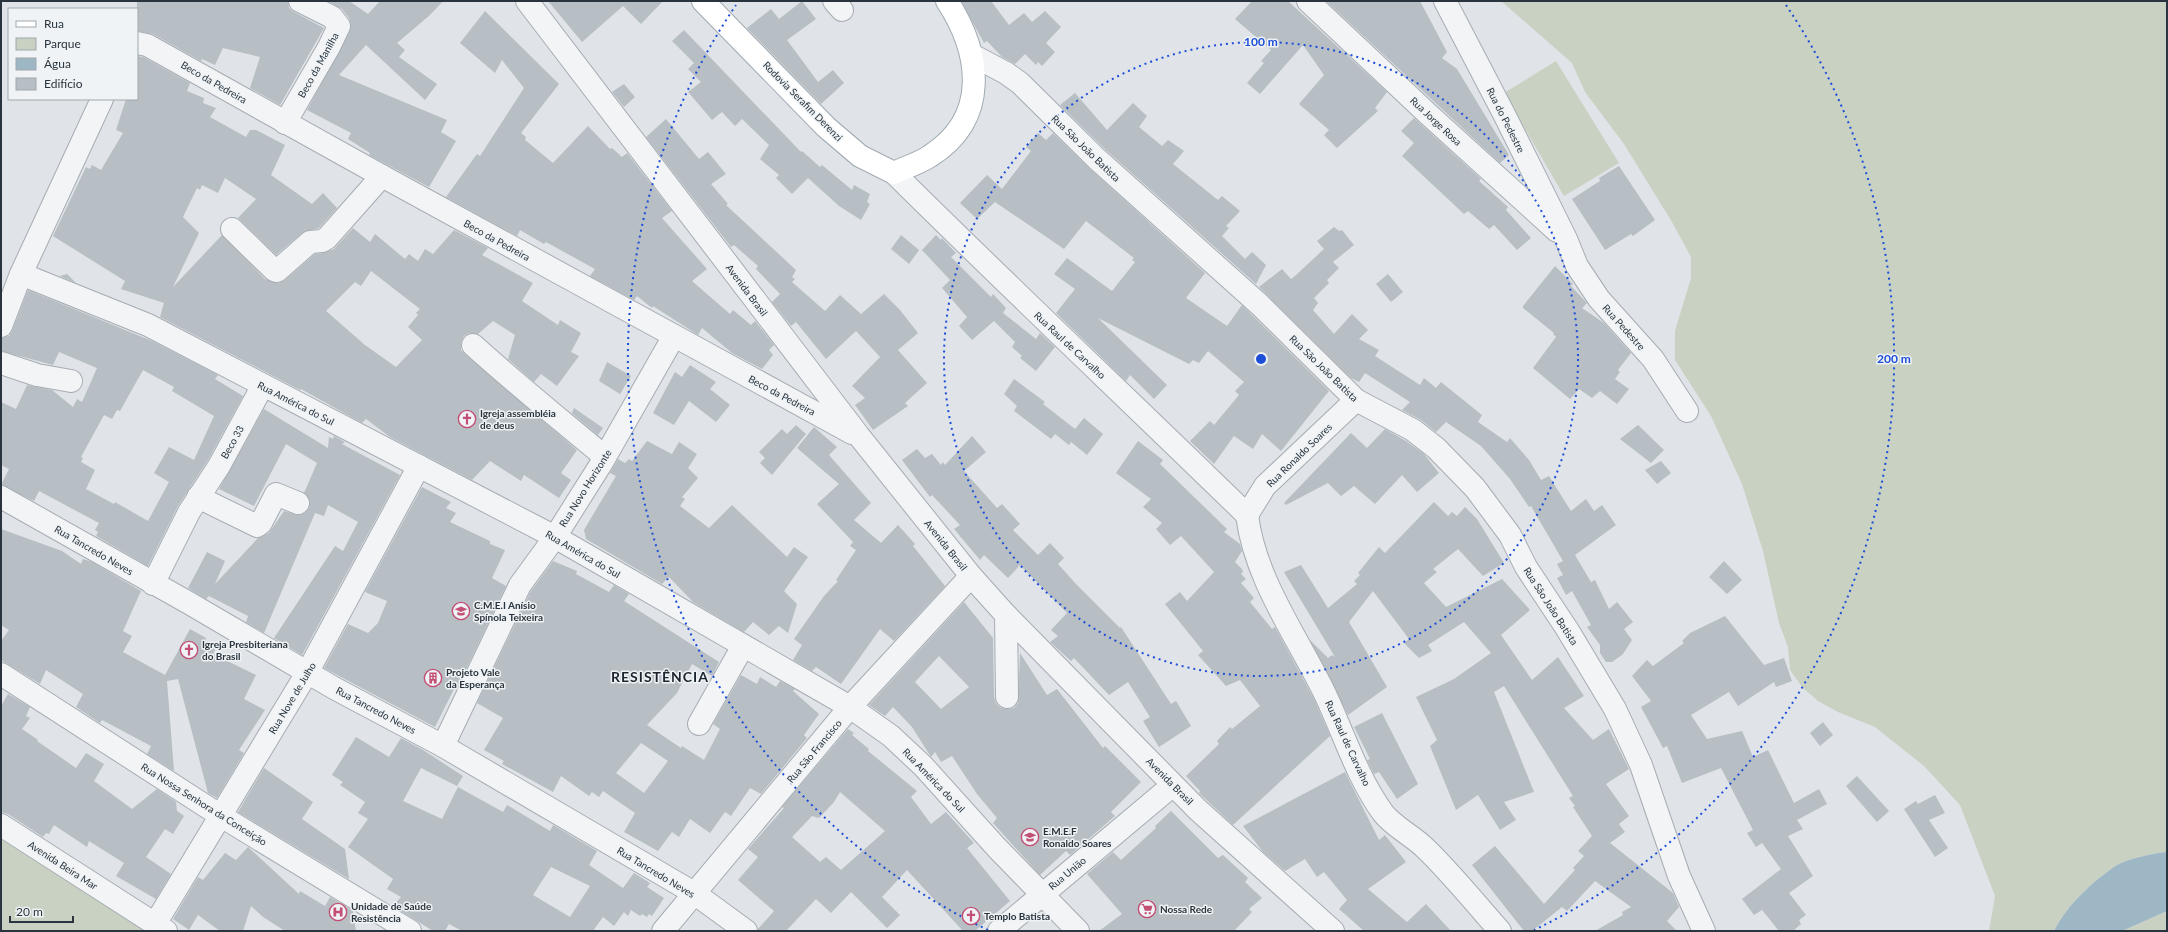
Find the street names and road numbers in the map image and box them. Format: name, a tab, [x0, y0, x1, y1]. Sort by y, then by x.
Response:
street label: Beco da Manilha	[295, 30, 341, 100]
street label: Beco da Pedreira	[179, 58, 249, 106]
street label: Rodovia Serafim Derenzi	[761, 59, 845, 143]
street label: Rua do Pedestre	[1484, 85, 1528, 155]
street label: Rua Jorge Rosa	[1408, 94, 1464, 148]
street label: Rua São João Batista	[1049, 112, 1123, 184]
street label: Beco da Pedreira	[462, 217, 532, 263]
street label: Avenida Brasil	[724, 262, 770, 318]
street label: Rua Pedestre	[1600, 302, 1648, 352]
street label: Rua Raul de Carvalho	[1032, 309, 1108, 381]
street label: Rua São João Batista	[1287, 332, 1361, 404]
street label: Beco da Pedreira	[747, 372, 818, 418]
street label: Rua América do Sul	[256, 378, 336, 428]
street label: Rua Ronaldo Soares	[1264, 421, 1334, 489]
street label: Beco 33	[218, 423, 246, 461]
street label: Rua Novo Horizonte	[556, 447, 614, 529]
street label: Avenida Brasil	[922, 517, 970, 573]
street label: Rua Tancredo Neves	[53, 523, 135, 577]
street label: Rua América do Sul	[543, 528, 623, 580]
street label: Rua São João Batista	[1521, 565, 1581, 647]
street label: Rua Nove de Julho	[266, 660, 318, 736]
street label: Rua Tancredo Neves	[334, 684, 418, 736]
street label: Rua Raul de Carvalho	[1323, 698, 1373, 788]
street label: Rua São Francisco	[784, 717, 844, 785]
street label: Rua América do Sul	[900, 745, 968, 815]
street label: Avenida Brasil	[1144, 755, 1196, 807]
street label: Rua Nossa Senhora da Conceição	[139, 760, 269, 848]
street label: Avenida Beira Mar	[26, 838, 100, 892]
street label: Rua Tancredo Neves	[615, 844, 697, 900]
street label: Rua União	[1046, 854, 1088, 892]

